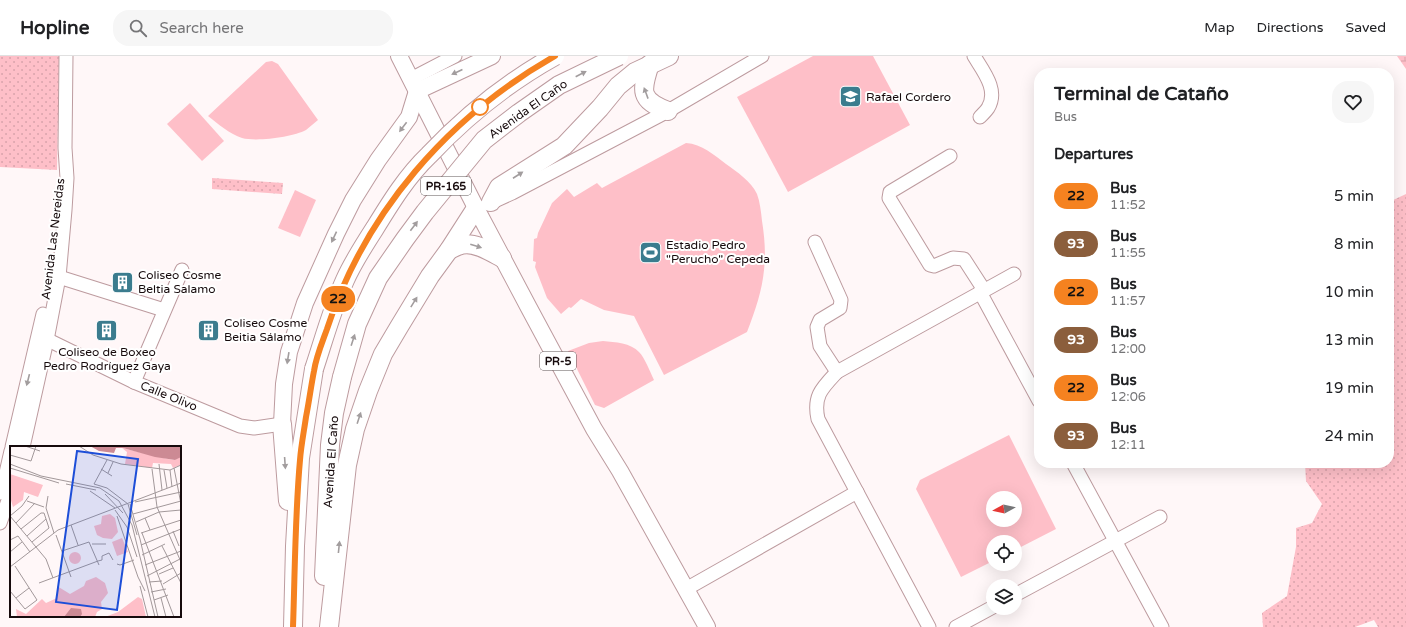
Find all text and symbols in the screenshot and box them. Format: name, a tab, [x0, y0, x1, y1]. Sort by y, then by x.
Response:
search box	[113, 10, 393, 46]
text: Hopline	[20, 17, 89, 39]
icon: search	[127, 17, 149, 39]
text: Search here	[159, 19, 244, 37]
text: Map	[1204, 19, 1235, 36]
text: Directions	[1257, 19, 1324, 36]
text: Saved	[1346, 19, 1386, 36]
one-way arrow	[451, 69, 462, 75]
one-way arrow	[575, 71, 586, 77]
street label: Avenida El Caño	[486, 77, 570, 141]
button: heart	[1332, 81, 1374, 123]
text: Terminal de Cataño	[1054, 83, 1229, 105]
school or university icon: Rafael Cordero	[838, 84, 864, 110]
one-way arrow	[642, 86, 648, 98]
place label: Rafael Cordero	[866, 90, 951, 104]
unlabelled marker	[471, 98, 489, 116]
text: Bus	[1054, 109, 1077, 125]
one-way arrow	[399, 121, 407, 132]
text: Departures	[1054, 145, 1133, 163]
one-way arrow	[513, 171, 523, 179]
street label: Avenida Las Nereidas	[39, 177, 67, 301]
road number: PR-165	[421, 177, 471, 195]
text: Bus	[1110, 179, 1137, 197]
text: 22	[1067, 187, 1085, 204]
text: 5 min	[1334, 187, 1374, 205]
text: 11:52	[1110, 197, 1146, 213]
one-way arrow	[410, 221, 419, 232]
text: Bus	[1110, 227, 1137, 245]
one-way arrow	[331, 231, 337, 243]
text: 93	[1067, 235, 1085, 252]
text: 8 min	[1334, 235, 1374, 253]
place label: Estadio Pedro "Perucho" Cepeda	[666, 238, 770, 266]
sports icon: Estadio Pedro "Perucho" Cepeda	[637, 239, 663, 265]
one-way arrow	[470, 243, 482, 249]
text: 11:55	[1110, 245, 1146, 261]
place label: Coliseo Cosme Beltia Salamo	[138, 268, 222, 296]
building icon: Coliseo Cosme Beltia Salamo	[110, 269, 136, 295]
text: Bus	[1110, 275, 1137, 293]
text: 22	[1067, 283, 1085, 300]
text: 10 min	[1325, 283, 1374, 301]
line badge: 22	[320, 286, 356, 312]
text: 22	[329, 290, 347, 307]
text: 11:57	[1110, 293, 1146, 309]
one-way arrow	[411, 296, 418, 307]
place label: Coliseo Cosme Beitia Sálamo	[224, 316, 308, 344]
building icon: Coliseo Cosme Beitia Sálamo	[195, 317, 221, 343]
building icon: Coliseo de Boxeo Pedro Rodríguez Gaya	[94, 318, 120, 344]
text: Bus	[1110, 323, 1137, 341]
text: 93	[1067, 331, 1085, 348]
text: 13 min	[1325, 331, 1374, 349]
one-way arrow	[350, 333, 356, 345]
text: 12:00	[1110, 341, 1146, 357]
place label: Coliseo de Boxeo Pedro Rodríguez Gaya	[43, 345, 171, 373]
one-way arrow	[285, 352, 291, 364]
road number: PR-5	[540, 352, 576, 370]
text: Bus	[1110, 371, 1137, 389]
one-way arrow	[25, 373, 31, 386]
street label: Calle Olivo	[138, 378, 200, 414]
text: 22	[1067, 379, 1085, 396]
text: 19 min	[1325, 379, 1374, 397]
text: 12:06	[1110, 389, 1146, 405]
one-way arrow	[356, 412, 362, 424]
street label: Avenida El Caño	[321, 415, 341, 509]
text: Bus	[1110, 419, 1137, 437]
text: 93	[1067, 427, 1085, 444]
text: 24 min	[1325, 427, 1374, 445]
text: 12:11	[1110, 437, 1146, 453]
inset map	[10, 446, 181, 617]
one-way arrow	[282, 457, 289, 469]
north arrow	[986, 491, 1022, 527]
map controls	[986, 491, 1022, 615]
button: locate	[986, 535, 1022, 571]
one-way arrow	[335, 541, 342, 553]
button: layers	[986, 579, 1022, 615]

